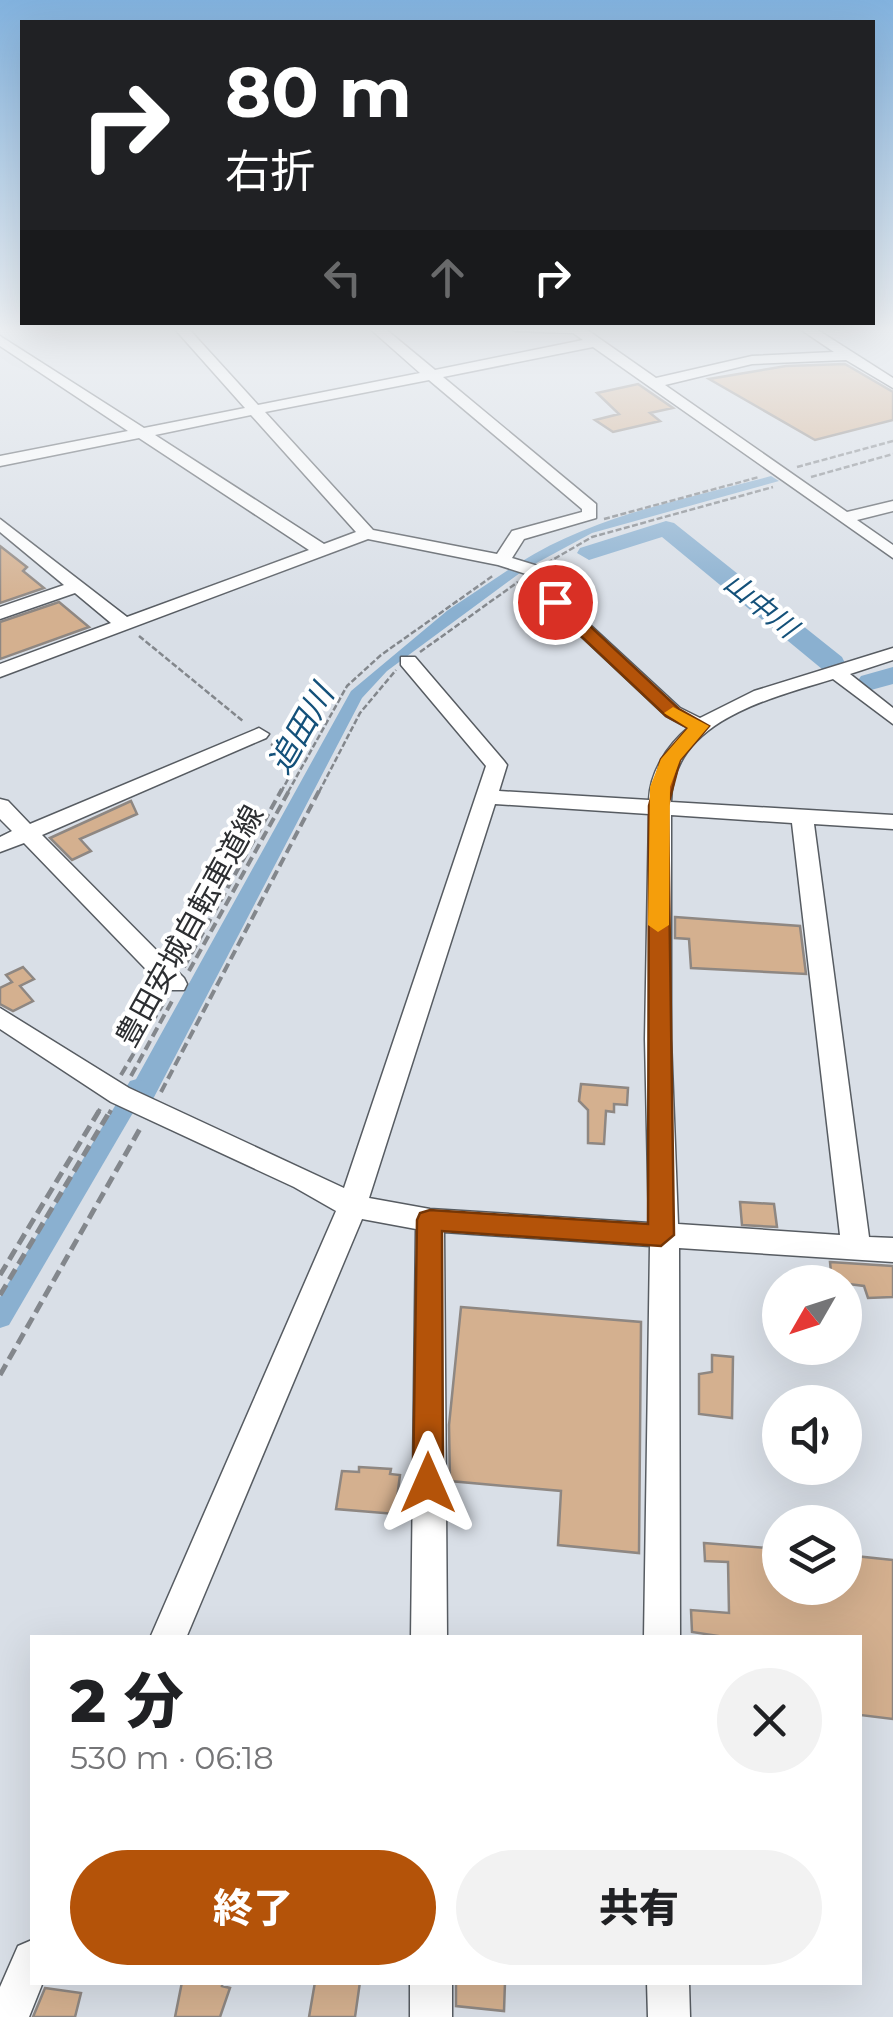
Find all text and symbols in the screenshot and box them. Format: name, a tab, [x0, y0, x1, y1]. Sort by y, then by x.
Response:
text: 80 m	[225, 49, 412, 135]
icon: right	[60, 60, 190, 190]
text: 右折	[225, 143, 315, 198]
icon: left	[315, 250, 370, 305]
icon: ahead	[420, 250, 475, 305]
icon: right	[525, 250, 580, 305]
pin	[513, 560, 598, 645]
water label: 山中川	[718, 565, 807, 647]
icon: arrive	[528, 575, 583, 630]
water label: 追田川	[260, 675, 343, 780]
street label: 豊田安城自転車道線	[108, 799, 271, 1053]
north arrow	[762, 1265, 862, 1365]
map controls	[762, 1265, 862, 1605]
button: sound	[762, 1385, 862, 1485]
position arrow	[376, 1431, 480, 1535]
button: layers	[762, 1505, 862, 1605]
text: 2 分	[70, 1664, 183, 1737]
button: close	[717, 1668, 822, 1773]
text: 530 m · 06:18	[70, 1738, 274, 1777]
button: 終了	[70, 1850, 436, 1965]
button: 共有	[456, 1850, 822, 1965]

